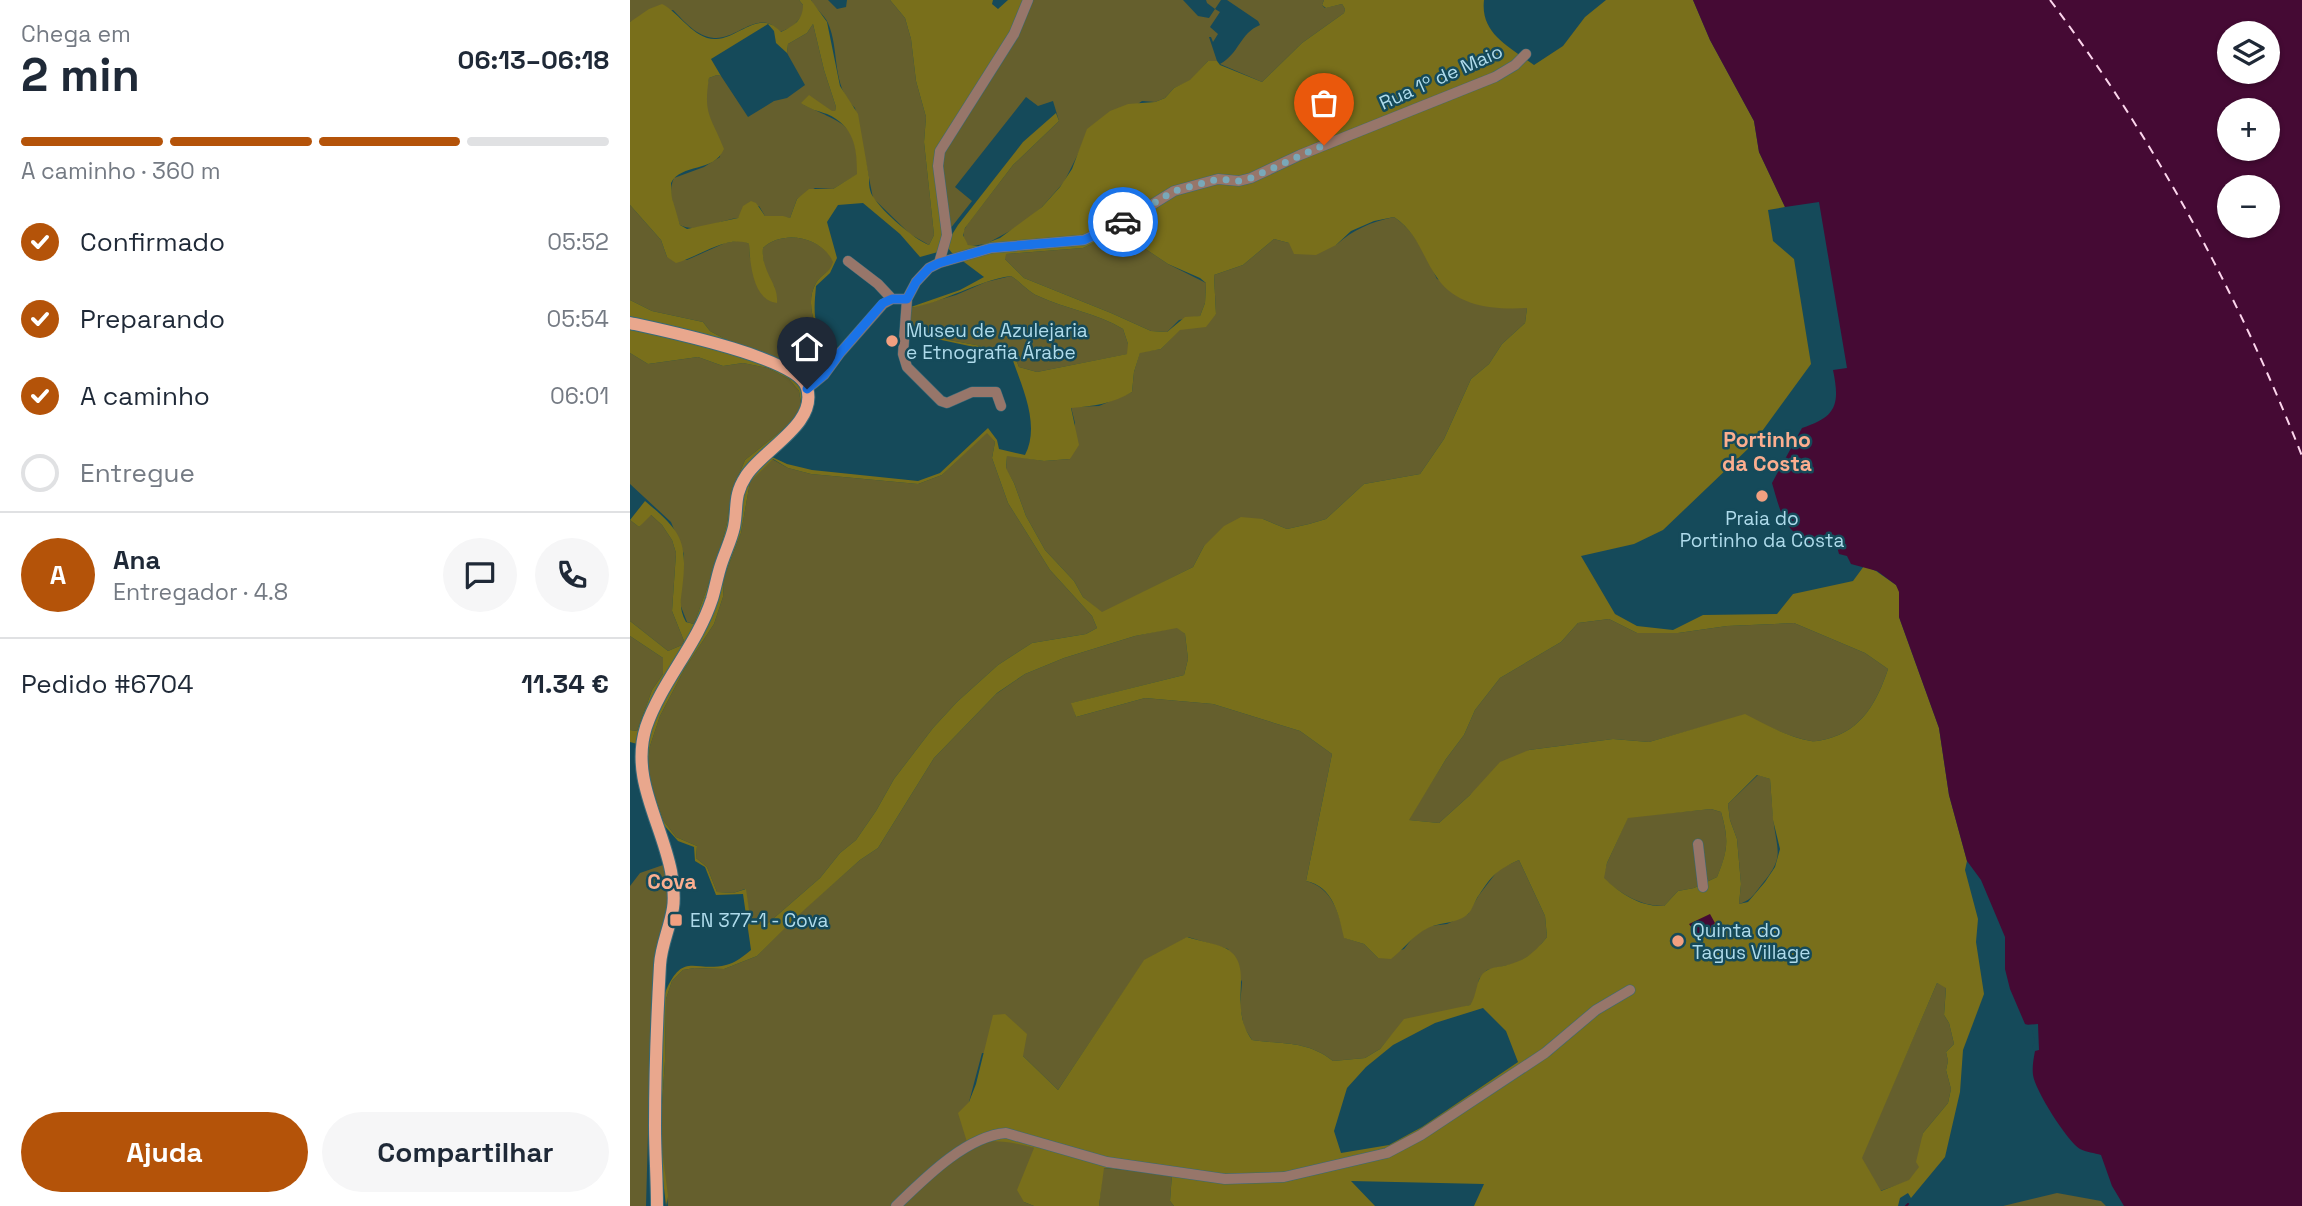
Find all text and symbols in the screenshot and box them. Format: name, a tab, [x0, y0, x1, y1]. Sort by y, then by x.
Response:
text: Chega em	[21, 19, 131, 49]
map controls	[2217, 21, 2280, 238]
button: layers	[2217, 21, 2280, 84]
street label: Rua 1º de Maio	[1375, 39, 1507, 115]
text: 06:13–06:18	[458, 43, 609, 77]
text: 2 min	[21, 46, 140, 104]
pin	[1294, 73, 1354, 145]
icon: bag	[1305, 84, 1343, 122]
button: +	[2217, 98, 2280, 161]
text: A caminho · 360 m	[21, 156, 220, 186]
button: −	[2217, 175, 2280, 238]
courier	[1088, 187, 1158, 257]
icon: car	[1104, 203, 1142, 241]
icon: check	[21, 223, 59, 261]
text: Confirmado	[80, 225, 225, 259]
text: 05:52	[547, 227, 609, 257]
icon: check	[21, 300, 59, 338]
text: Preparando	[80, 302, 225, 336]
text: 05:54	[547, 304, 609, 334]
pin	[777, 317, 837, 389]
place label: Museu de Azulejaria e Etnografia Árabe	[906, 318, 1088, 365]
icon: home	[788, 328, 826, 366]
marker: Museu de Azulejaria e Etnografia Árabe	[884, 333, 900, 349]
icon: check	[21, 377, 59, 415]
text: A caminho	[80, 379, 210, 413]
text: 06:01	[550, 381, 609, 411]
district label: Portinho da Costa	[1722, 426, 1812, 477]
text: Entregue	[80, 456, 195, 490]
marker: Praia do Portinho da Costa	[1754, 488, 1770, 504]
place label: Praia do Portinho da Costa	[1680, 506, 1844, 553]
button: chat	[443, 538, 517, 612]
button: phone	[535, 538, 609, 612]
text: Ana	[113, 543, 161, 577]
text: A	[50, 558, 66, 592]
text: Entregador · 4.8	[113, 577, 288, 607]
text: Pedido #6704	[21, 667, 193, 701]
text: 11.34 €	[521, 667, 609, 701]
district label: Cova	[647, 868, 697, 895]
place label: EN 377-1 - Cova	[690, 908, 828, 933]
marker: EN 377-1 - Cova	[668, 912, 684, 928]
place label: Quinta do Tagus Village	[1692, 918, 1811, 965]
marker: Quinta do Tagus Village	[1670, 933, 1686, 949]
button: Ajuda	[21, 1112, 308, 1192]
button: Compartilhar	[322, 1112, 609, 1192]

